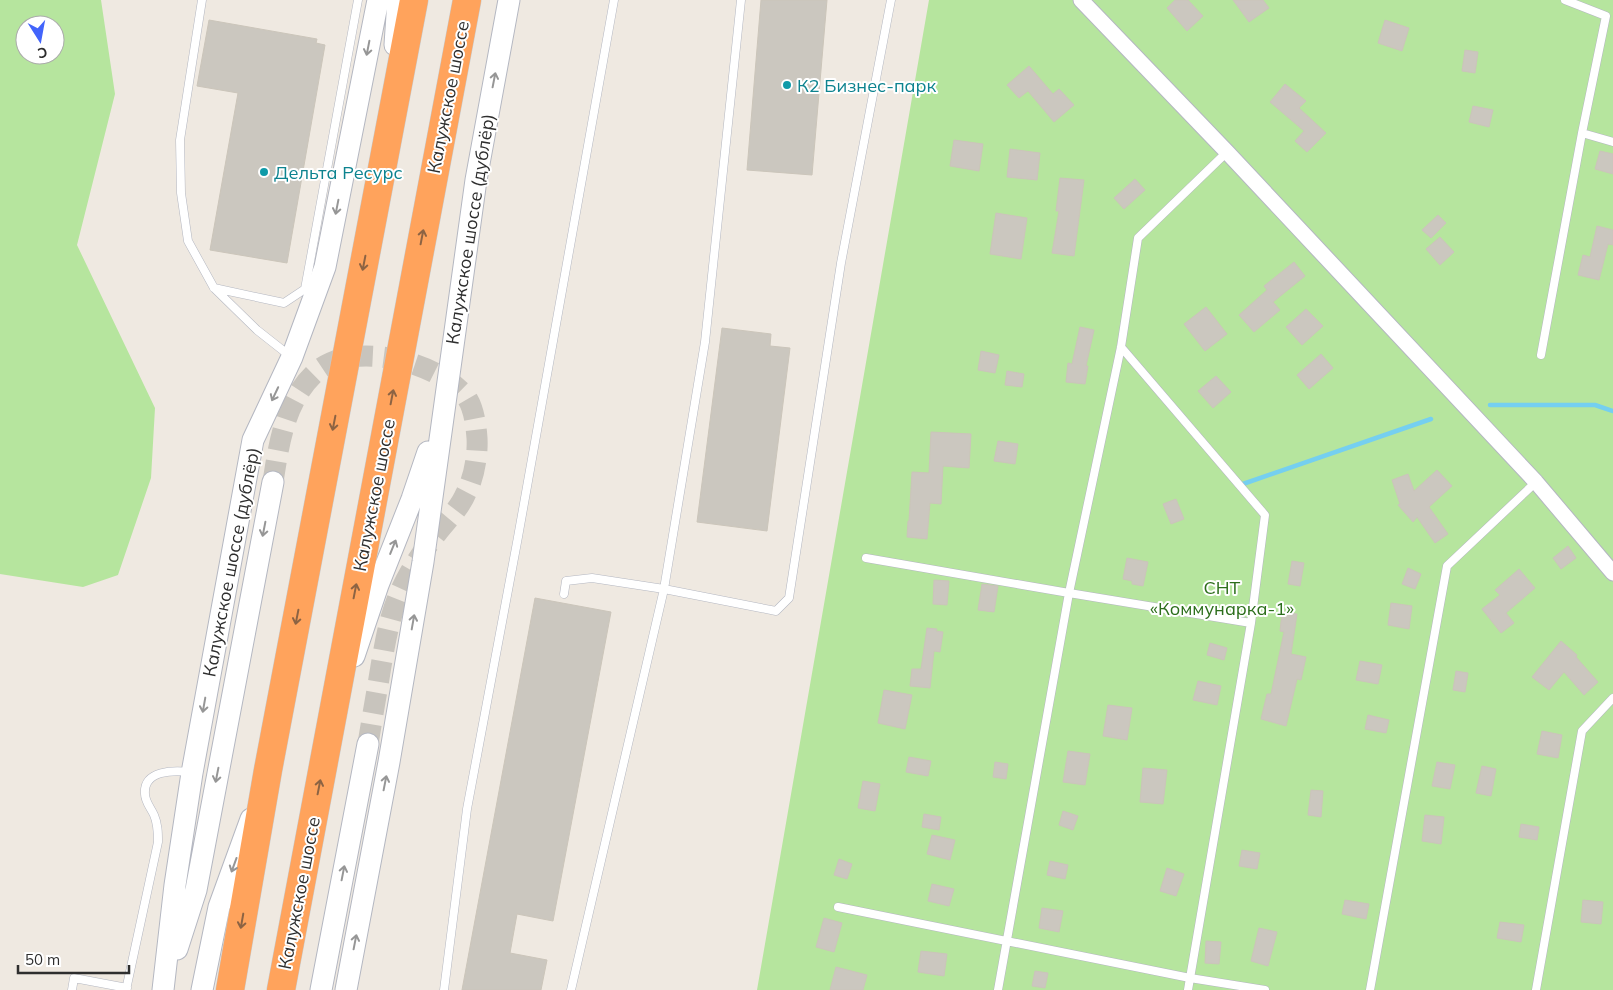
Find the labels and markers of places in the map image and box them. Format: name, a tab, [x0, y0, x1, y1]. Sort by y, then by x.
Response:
place label: К2 Бизнес-парк	[797, 74, 937, 97]
marker: К2 Бизнес-парк	[781, 79, 793, 91]
place label: Дельта Ресурс	[274, 161, 403, 184]
marker: Дельта Ресурс	[258, 166, 270, 178]

